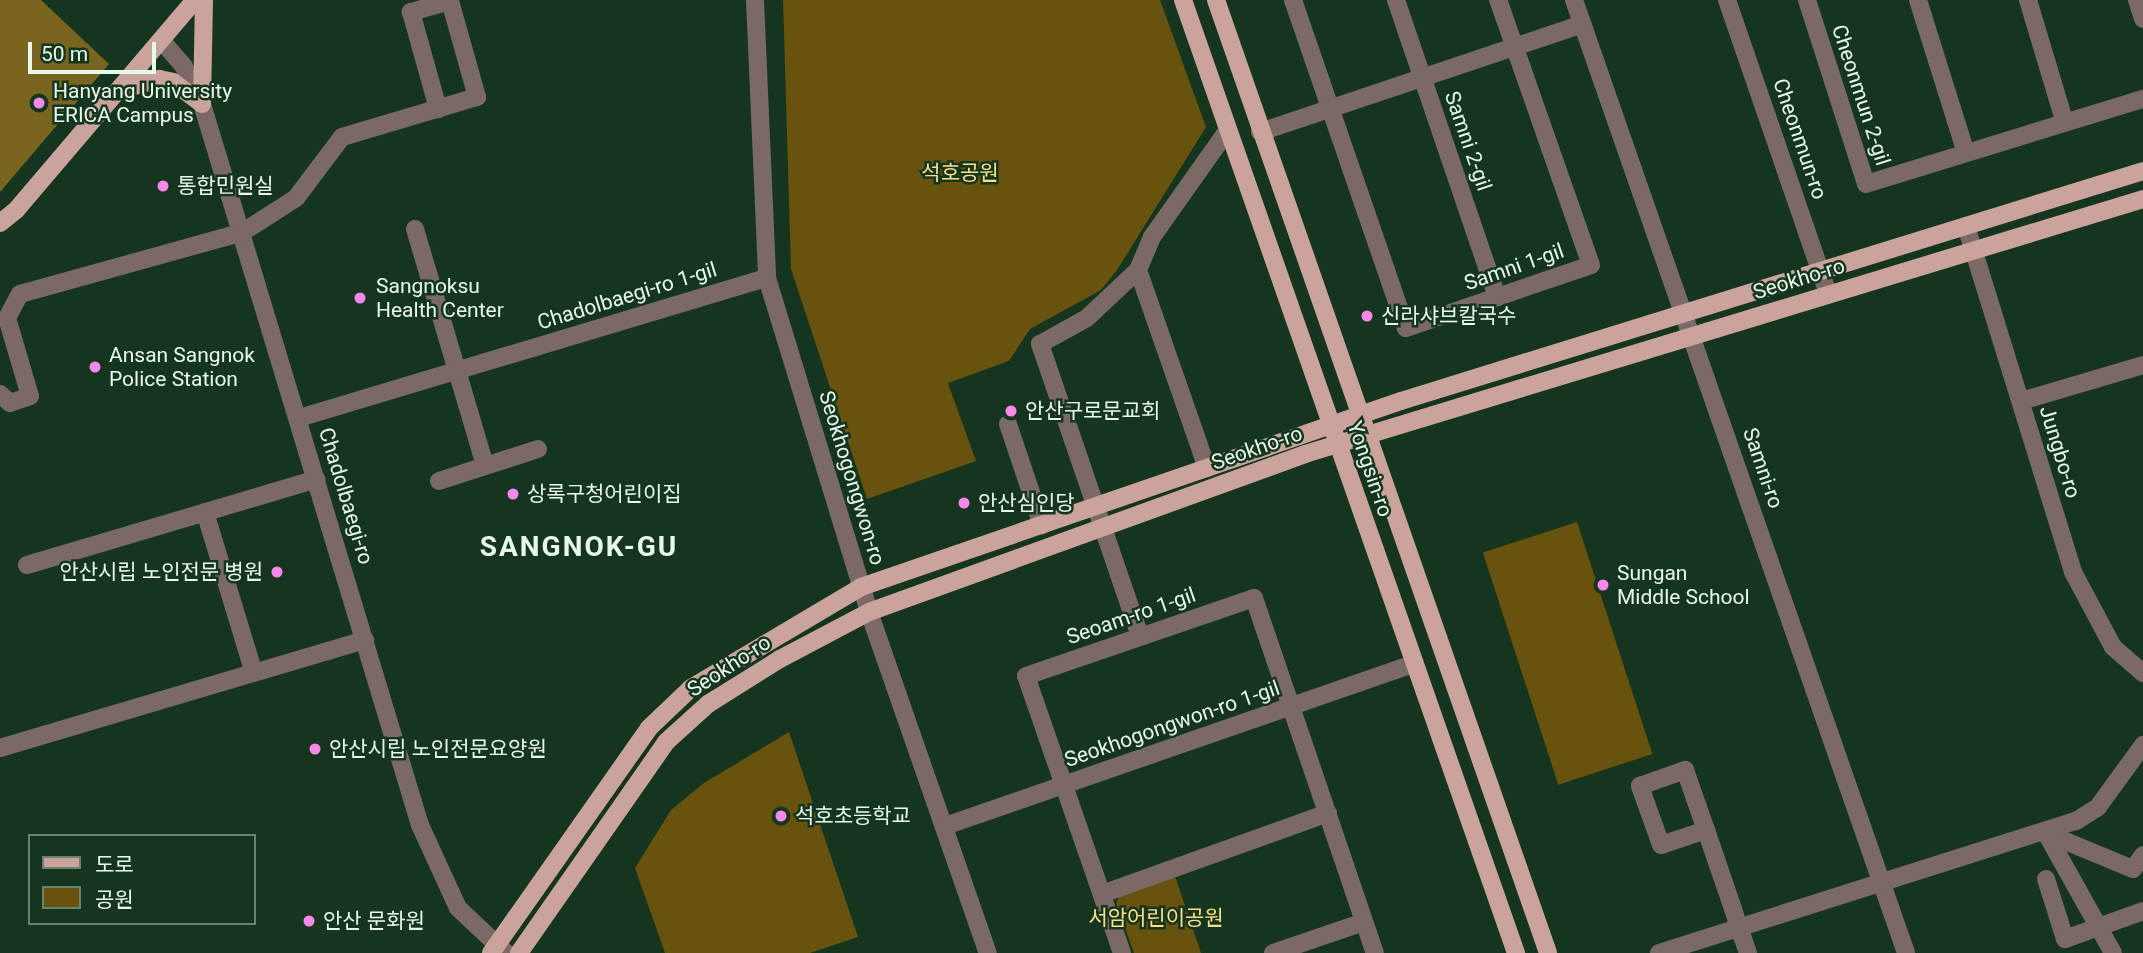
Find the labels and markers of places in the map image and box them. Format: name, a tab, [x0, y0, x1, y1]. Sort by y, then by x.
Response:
place label: Hanyang University ERICA Campus	[53, 78, 232, 128]
marker: Hanyang University ERICA Campus	[31, 95, 47, 111]
place label: 통합민원실	[177, 173, 274, 199]
marker: 통합민원실	[155, 178, 171, 194]
place label: Sangnoksu Health Center	[376, 273, 504, 323]
marker: Sangnoksu Health Center	[350, 288, 370, 308]
place label: 신라샤브칼국수	[1381, 303, 1516, 329]
marker: 신라샤브칼국수	[1359, 308, 1375, 324]
place label: Ansan Sangnok Police Station	[109, 342, 255, 392]
marker: Ansan Sangnok Police Station	[87, 359, 103, 375]
place label: 안산구로문교회	[1025, 398, 1160, 424]
marker: 안산구로문교회	[1003, 403, 1019, 419]
place label: 상록구청어린이집	[527, 481, 682, 507]
marker: 상록구청어린이집	[505, 486, 521, 502]
place label: 안산심인당	[978, 490, 1075, 516]
marker: 안산심인당	[956, 495, 972, 511]
place label: 안산시립 노인전문 병원	[59, 559, 263, 585]
place label: Sungan Middle School	[1617, 560, 1750, 610]
marker: 안산시립 노인전문 병원	[269, 564, 285, 580]
marker: Sungan Middle School	[1595, 577, 1611, 593]
place label: 안산시립 노인전문요양원	[329, 736, 547, 762]
marker: 안산시립 노인전문요양원	[307, 741, 323, 757]
place label: 석호초등학교	[795, 803, 911, 829]
marker: 석호초등학교	[773, 808, 789, 824]
place label: 안산 문화원	[323, 908, 425, 934]
marker: 안산 문화원	[301, 913, 317, 929]

